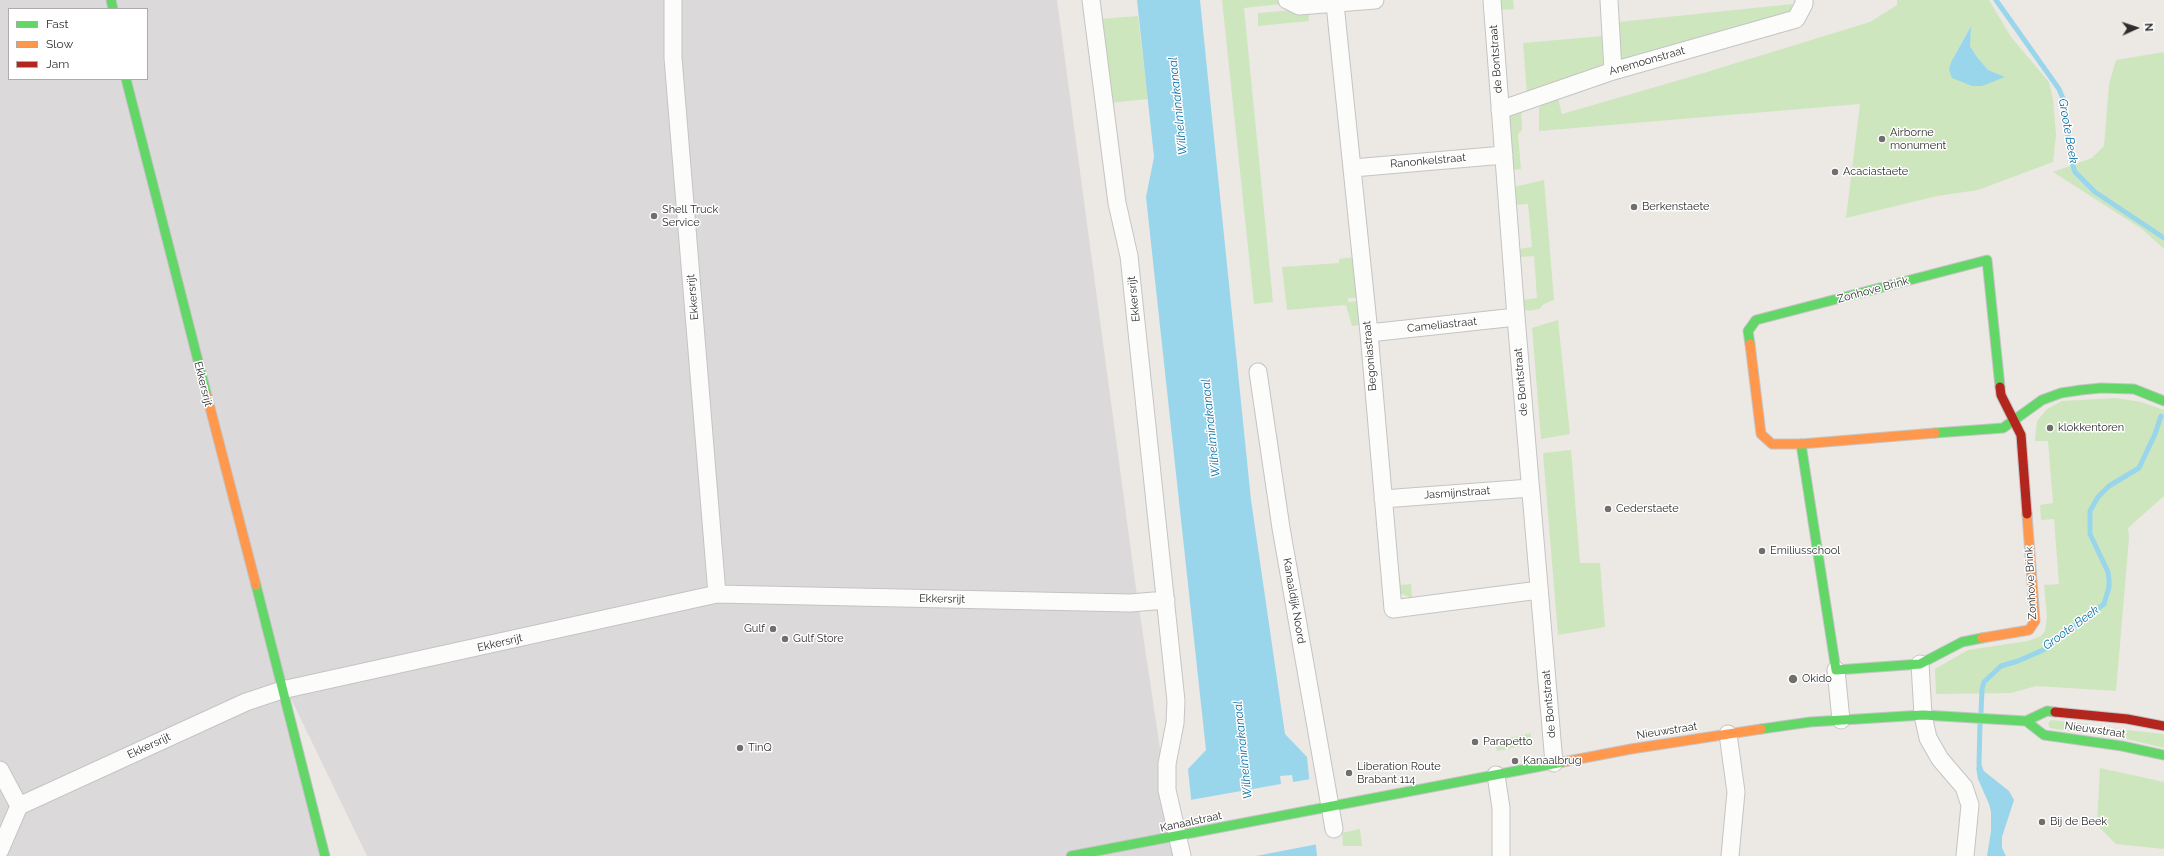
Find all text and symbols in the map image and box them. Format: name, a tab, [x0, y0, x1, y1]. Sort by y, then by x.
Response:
legend	[8, 8, 148, 80]
north arrow	[2116, 8, 2156, 48]
text: Fast	[46, 17, 69, 31]
text: N	[2142, 23, 2155, 32]
street label: de Bontstraat	[1487, 24, 1505, 94]
text: Slow	[46, 37, 73, 51]
street label: Anemoonstraat	[1608, 44, 1686, 78]
water label: Wilhelminakanaal	[1166, 56, 1190, 156]
text: Jam	[46, 57, 69, 71]
water label: Groote Beek	[2055, 97, 2081, 165]
place label: Airborne monument	[1890, 126, 1946, 152]
marker: Airborne monument	[1877, 134, 1887, 144]
street label: Ranonkelstraat	[1390, 151, 1466, 171]
place label: Acaciastaete	[1843, 165, 1908, 179]
marker: Acaciastaete	[1830, 167, 1840, 177]
place label: Berkenstaete	[1642, 200, 1709, 214]
marker: Berkenstaete	[1629, 202, 1639, 212]
place label: Shell Truck Service	[662, 203, 718, 229]
marker: Shell Truck Service	[649, 211, 659, 221]
street label: Ekkersrijt	[684, 273, 702, 321]
street label: Zonhove Brink	[1836, 274, 1910, 306]
street label: Ekkersrijt	[1125, 275, 1143, 323]
street label: Cameliastraat	[1407, 315, 1477, 335]
street label: Begoniastraat	[1360, 320, 1380, 392]
street label: de Bontstraat	[1511, 347, 1531, 417]
street label: Ekkersrijt	[191, 360, 215, 408]
water label: Wilhelminakanaal	[1199, 378, 1223, 478]
place label: klokkentoren	[2058, 421, 2124, 435]
marker: klokkentoren	[2045, 423, 2055, 433]
street label: Jasmijnstraat	[1423, 484, 1491, 502]
place label: Cederstaete	[1616, 502, 1679, 516]
marker: Cederstaete	[1603, 504, 1613, 514]
place label: Emiliusschool	[1770, 544, 1840, 558]
marker: Emiliusschool	[1757, 546, 1767, 556]
street label: Zonhove Brink	[2022, 546, 2040, 620]
street label: Kanaaldijk Noord	[1280, 557, 1308, 645]
street label: Ekkersrijt	[919, 592, 965, 606]
water label: Groote Beek	[2040, 603, 2102, 653]
place label: Gulf	[744, 622, 765, 636]
marker: Gulf	[768, 624, 778, 634]
street label: Ekkersrijt	[476, 631, 524, 655]
place label: Gulf Store	[793, 632, 844, 646]
marker: Gulf Store	[780, 634, 790, 644]
street label: de Bontstraat	[1539, 669, 1559, 739]
place label: Okido	[1802, 672, 1832, 686]
marker: Okido	[1787, 673, 1799, 685]
water label: Wilhelminakanaal	[1231, 700, 1255, 800]
street label: Nieuwstraat	[2064, 719, 2126, 741]
street label: Nieuwstraat	[1636, 720, 1698, 742]
street label: Ekkersrijt	[125, 730, 173, 762]
place label: Parapetto	[1483, 735, 1533, 749]
marker: Parapetto	[1470, 737, 1480, 747]
place label: TinQ	[748, 741, 772, 755]
marker: TinQ	[735, 743, 745, 753]
place label: Kanaalbrug	[1523, 754, 1581, 768]
marker: Kanaalbrug	[1510, 756, 1520, 766]
place label: Liberation Route Brabant 114	[1357, 760, 1441, 786]
marker: Liberation Route Brabant 114	[1344, 768, 1354, 778]
street label: Kanaalstraat	[1159, 809, 1223, 835]
place label: Bij de Beek	[2050, 815, 2107, 829]
marker: Bij de Beek	[2037, 817, 2047, 827]

